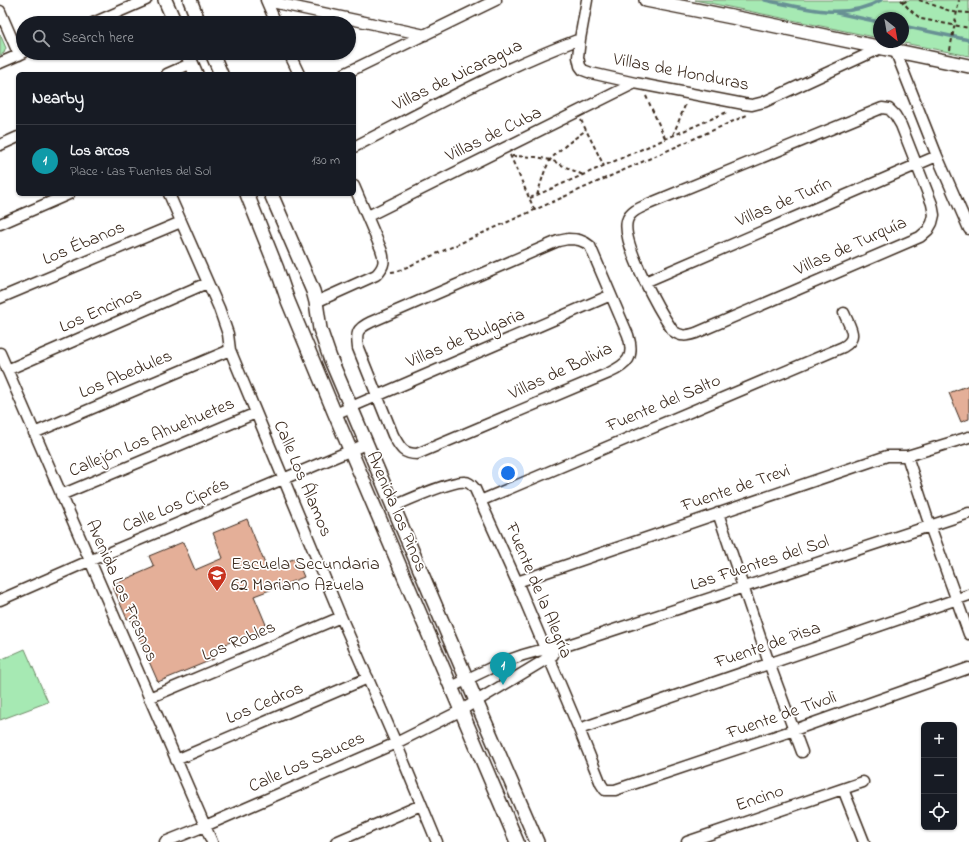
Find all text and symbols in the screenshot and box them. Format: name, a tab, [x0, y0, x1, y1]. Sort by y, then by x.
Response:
north arrow	[873, 12, 909, 48]
search box	[16, 16, 356, 60]
icon: search	[30, 27, 52, 49]
text: Search here	[62, 27, 134, 49]
street label: Villas de Nicaragua	[388, 33, 528, 120]
street label: Villas de Honduras	[610, 47, 751, 99]
text: Nearby	[32, 86, 84, 111]
street label: Villas de Cuba	[441, 101, 546, 170]
text: Los arcos	[70, 140, 130, 162]
text: 1	[43, 151, 47, 170]
text: 130 m	[312, 151, 340, 170]
text: Place · Las Fuentes del Sol	[70, 162, 211, 181]
street label: Villas de Turín	[731, 171, 836, 235]
street label: Villas de Turquía	[790, 211, 911, 284]
street label: Los Ébanos	[39, 215, 129, 273]
street label: Los Encinos	[55, 281, 147, 341]
street label: Villas de Bulgaria	[402, 302, 530, 377]
street label: Villas de Bolivia	[504, 337, 617, 408]
street label: Los Abedules	[75, 344, 177, 406]
street label: Fuente del Salto	[602, 368, 725, 440]
street label: Callejón Los Ahuehuetes	[65, 391, 239, 485]
street label: Calle Los Álamos	[266, 417, 338, 541]
street label: Avenida los Pinos	[359, 447, 433, 577]
street label: Fuente de Trevi	[677, 458, 794, 520]
your location	[498, 463, 518, 483]
street label: Calle Los Ciprés	[119, 472, 233, 540]
street label: Avenida Los Fresnos	[78, 516, 164, 666]
street label: Fuente de la Alegría	[496, 518, 578, 663]
street label: Las Fuentes del Sol	[687, 529, 833, 599]
place label: Escuela Secundaria 62 Mariano Azuela	[231, 552, 380, 599]
school or university icon: Escuela Secundaria 62 Mariano Azuela	[206, 564, 228, 592]
street label: Los Robles	[198, 615, 280, 669]
street label: Fuente de Pisa	[711, 616, 824, 677]
pin: 1	[490, 652, 516, 685]
street label: Los Cedros	[222, 676, 308, 732]
street label: Fuente de Tívoli	[723, 685, 840, 747]
map controls	[921, 722, 957, 830]
button: +	[921, 722, 957, 758]
street label: Calle Los Sauces	[245, 726, 369, 800]
button: −	[921, 758, 957, 794]
street label: Encino	[732, 779, 788, 819]
button: locate	[921, 794, 957, 830]

